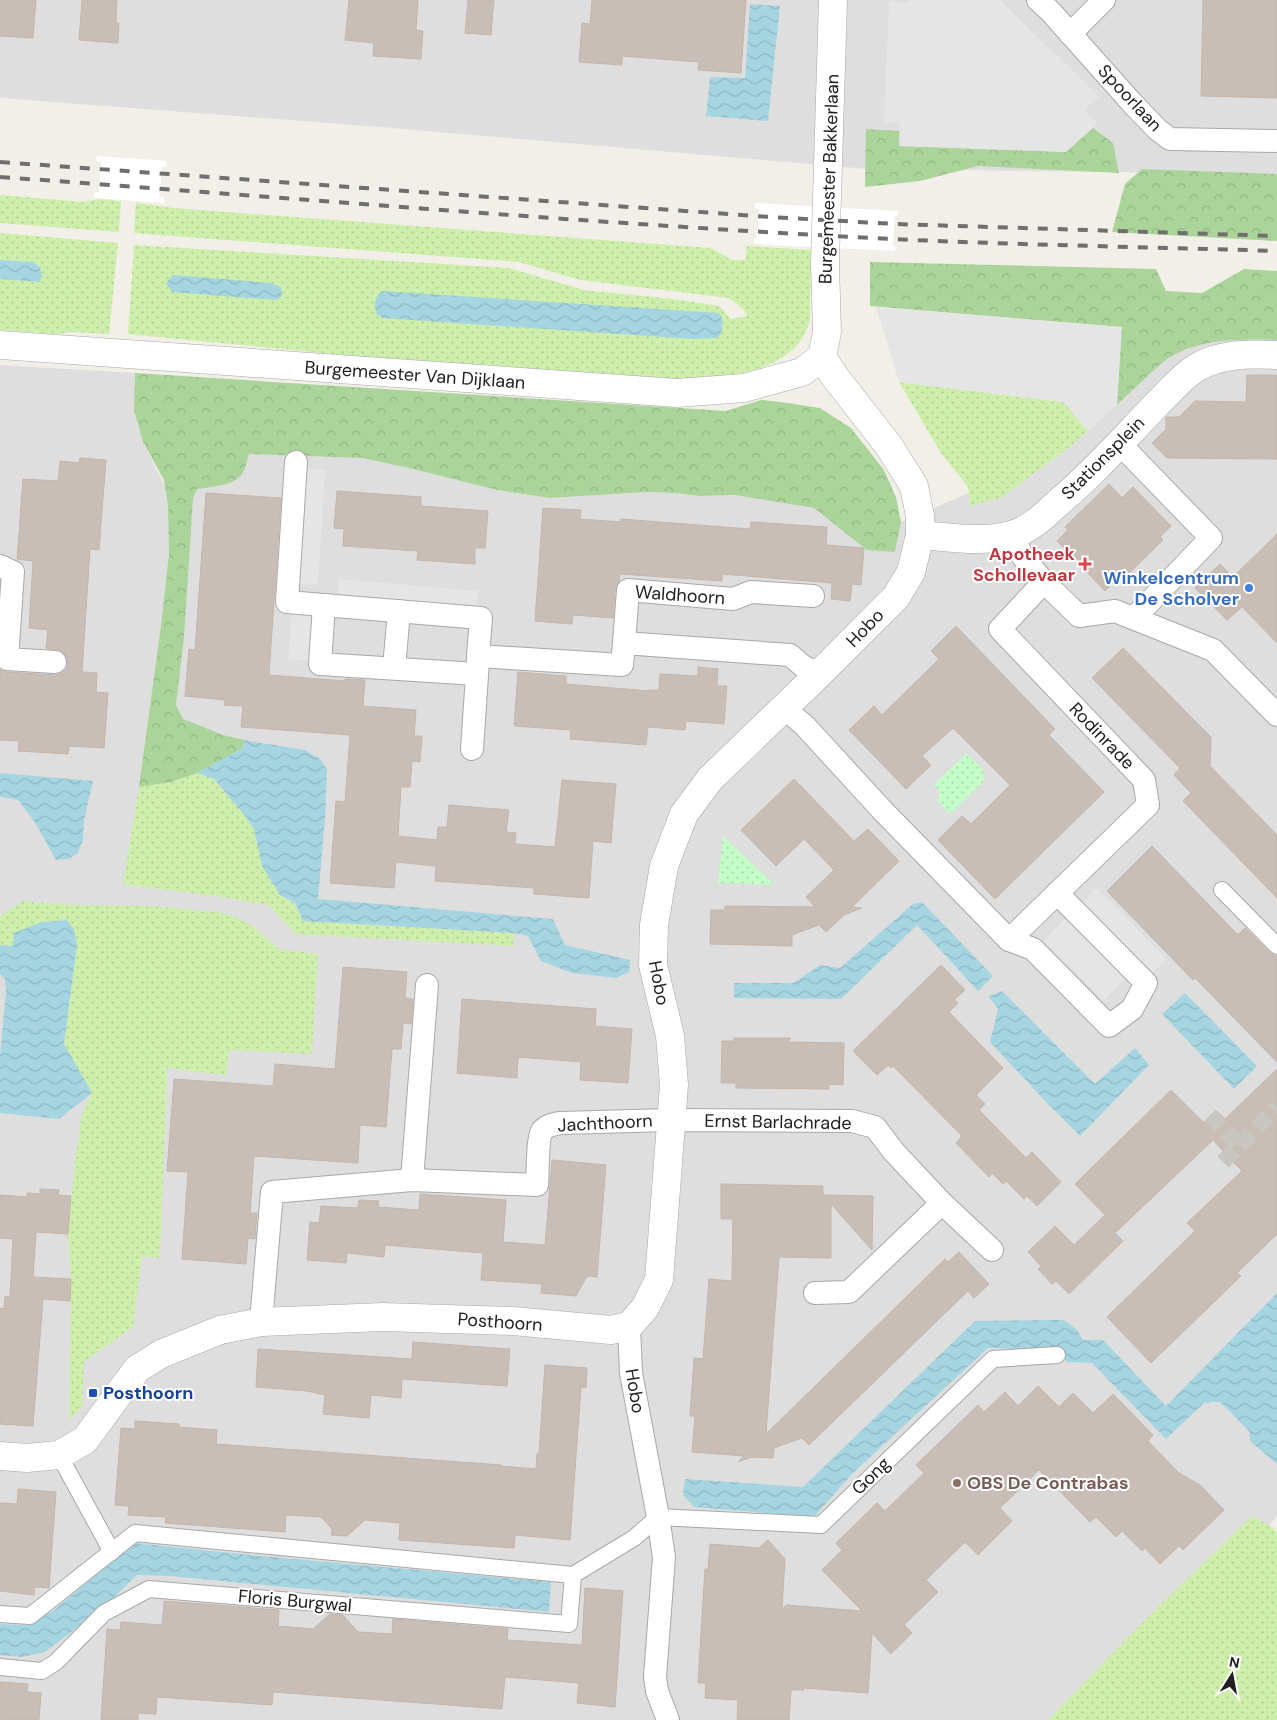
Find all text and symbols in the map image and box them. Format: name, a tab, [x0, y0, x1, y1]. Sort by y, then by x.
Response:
street label: Spoorlaan	[1093, 59, 1167, 137]
street label: Burgemeester Bakkerlaan	[813, 74, 845, 284]
street label: Burgemeester Van Dijklaan	[304, 355, 526, 395]
street label: Stationsplein	[1056, 411, 1150, 505]
place label: Apotheek Schollevaar	[973, 542, 1076, 587]
marker: Apotheek Schollevaar	[1079, 558, 1091, 570]
place label: Winkelcentrum De Scholver	[1103, 566, 1239, 611]
street label: Waldhoorn	[634, 580, 726, 610]
marker: Winkelcentrum De Scholver	[1243, 582, 1255, 594]
street label: Hobo	[841, 604, 889, 652]
street label: Rodinrade	[1064, 697, 1140, 775]
street label: Hobo	[643, 959, 675, 1007]
street label: Jachthoorn	[557, 1109, 653, 1137]
street label: Ernst Barlachrade	[704, 1109, 852, 1135]
street label: Posthoorn	[457, 1307, 543, 1337]
street label: Hobo	[620, 1367, 650, 1415]
place label: Posthoorn	[103, 1381, 193, 1405]
marker: Posthoorn	[87, 1387, 99, 1399]
street label: Gong	[847, 1452, 895, 1500]
place label: OBS De Contrabas	[967, 1471, 1128, 1495]
marker: OBS De Contrabas	[951, 1477, 963, 1489]
street label: Floris Burgwal	[237, 1584, 353, 1618]
north arrow	[1207, 1650, 1257, 1700]
text: N	[1228, 1652, 1241, 1672]

